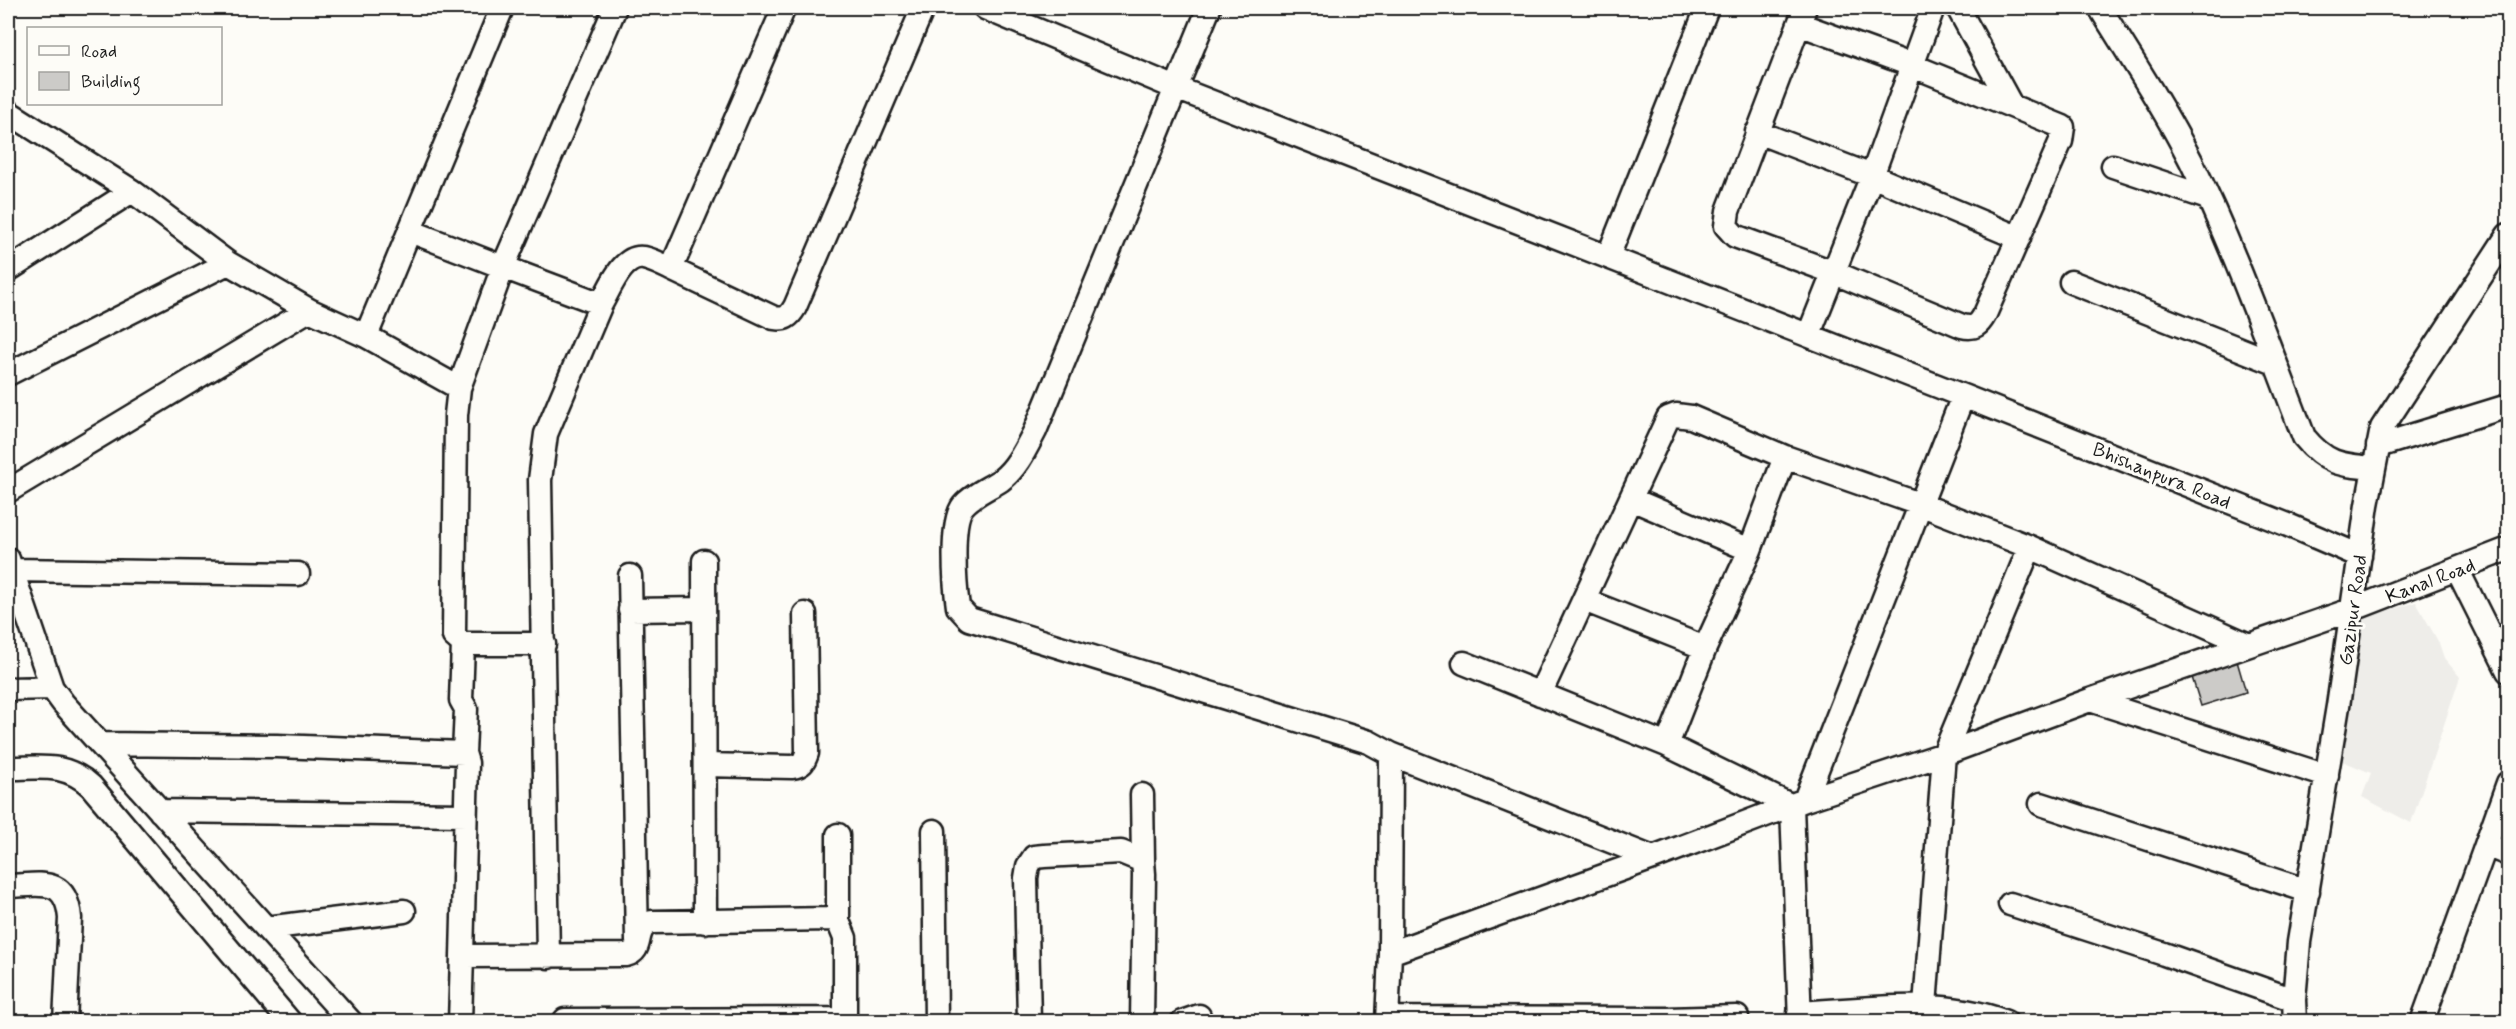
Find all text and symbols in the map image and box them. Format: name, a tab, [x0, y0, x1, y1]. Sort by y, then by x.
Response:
legend	[27, 27, 222, 105]
text: Road	[81, 40, 117, 64]
text: Building	[81, 70, 141, 96]
street label: Bhishanpura Road	[2088, 436, 2235, 516]
street label: Kanal Road	[2382, 552, 2479, 611]
street label: Gazipur Road	[2332, 553, 2375, 667]

